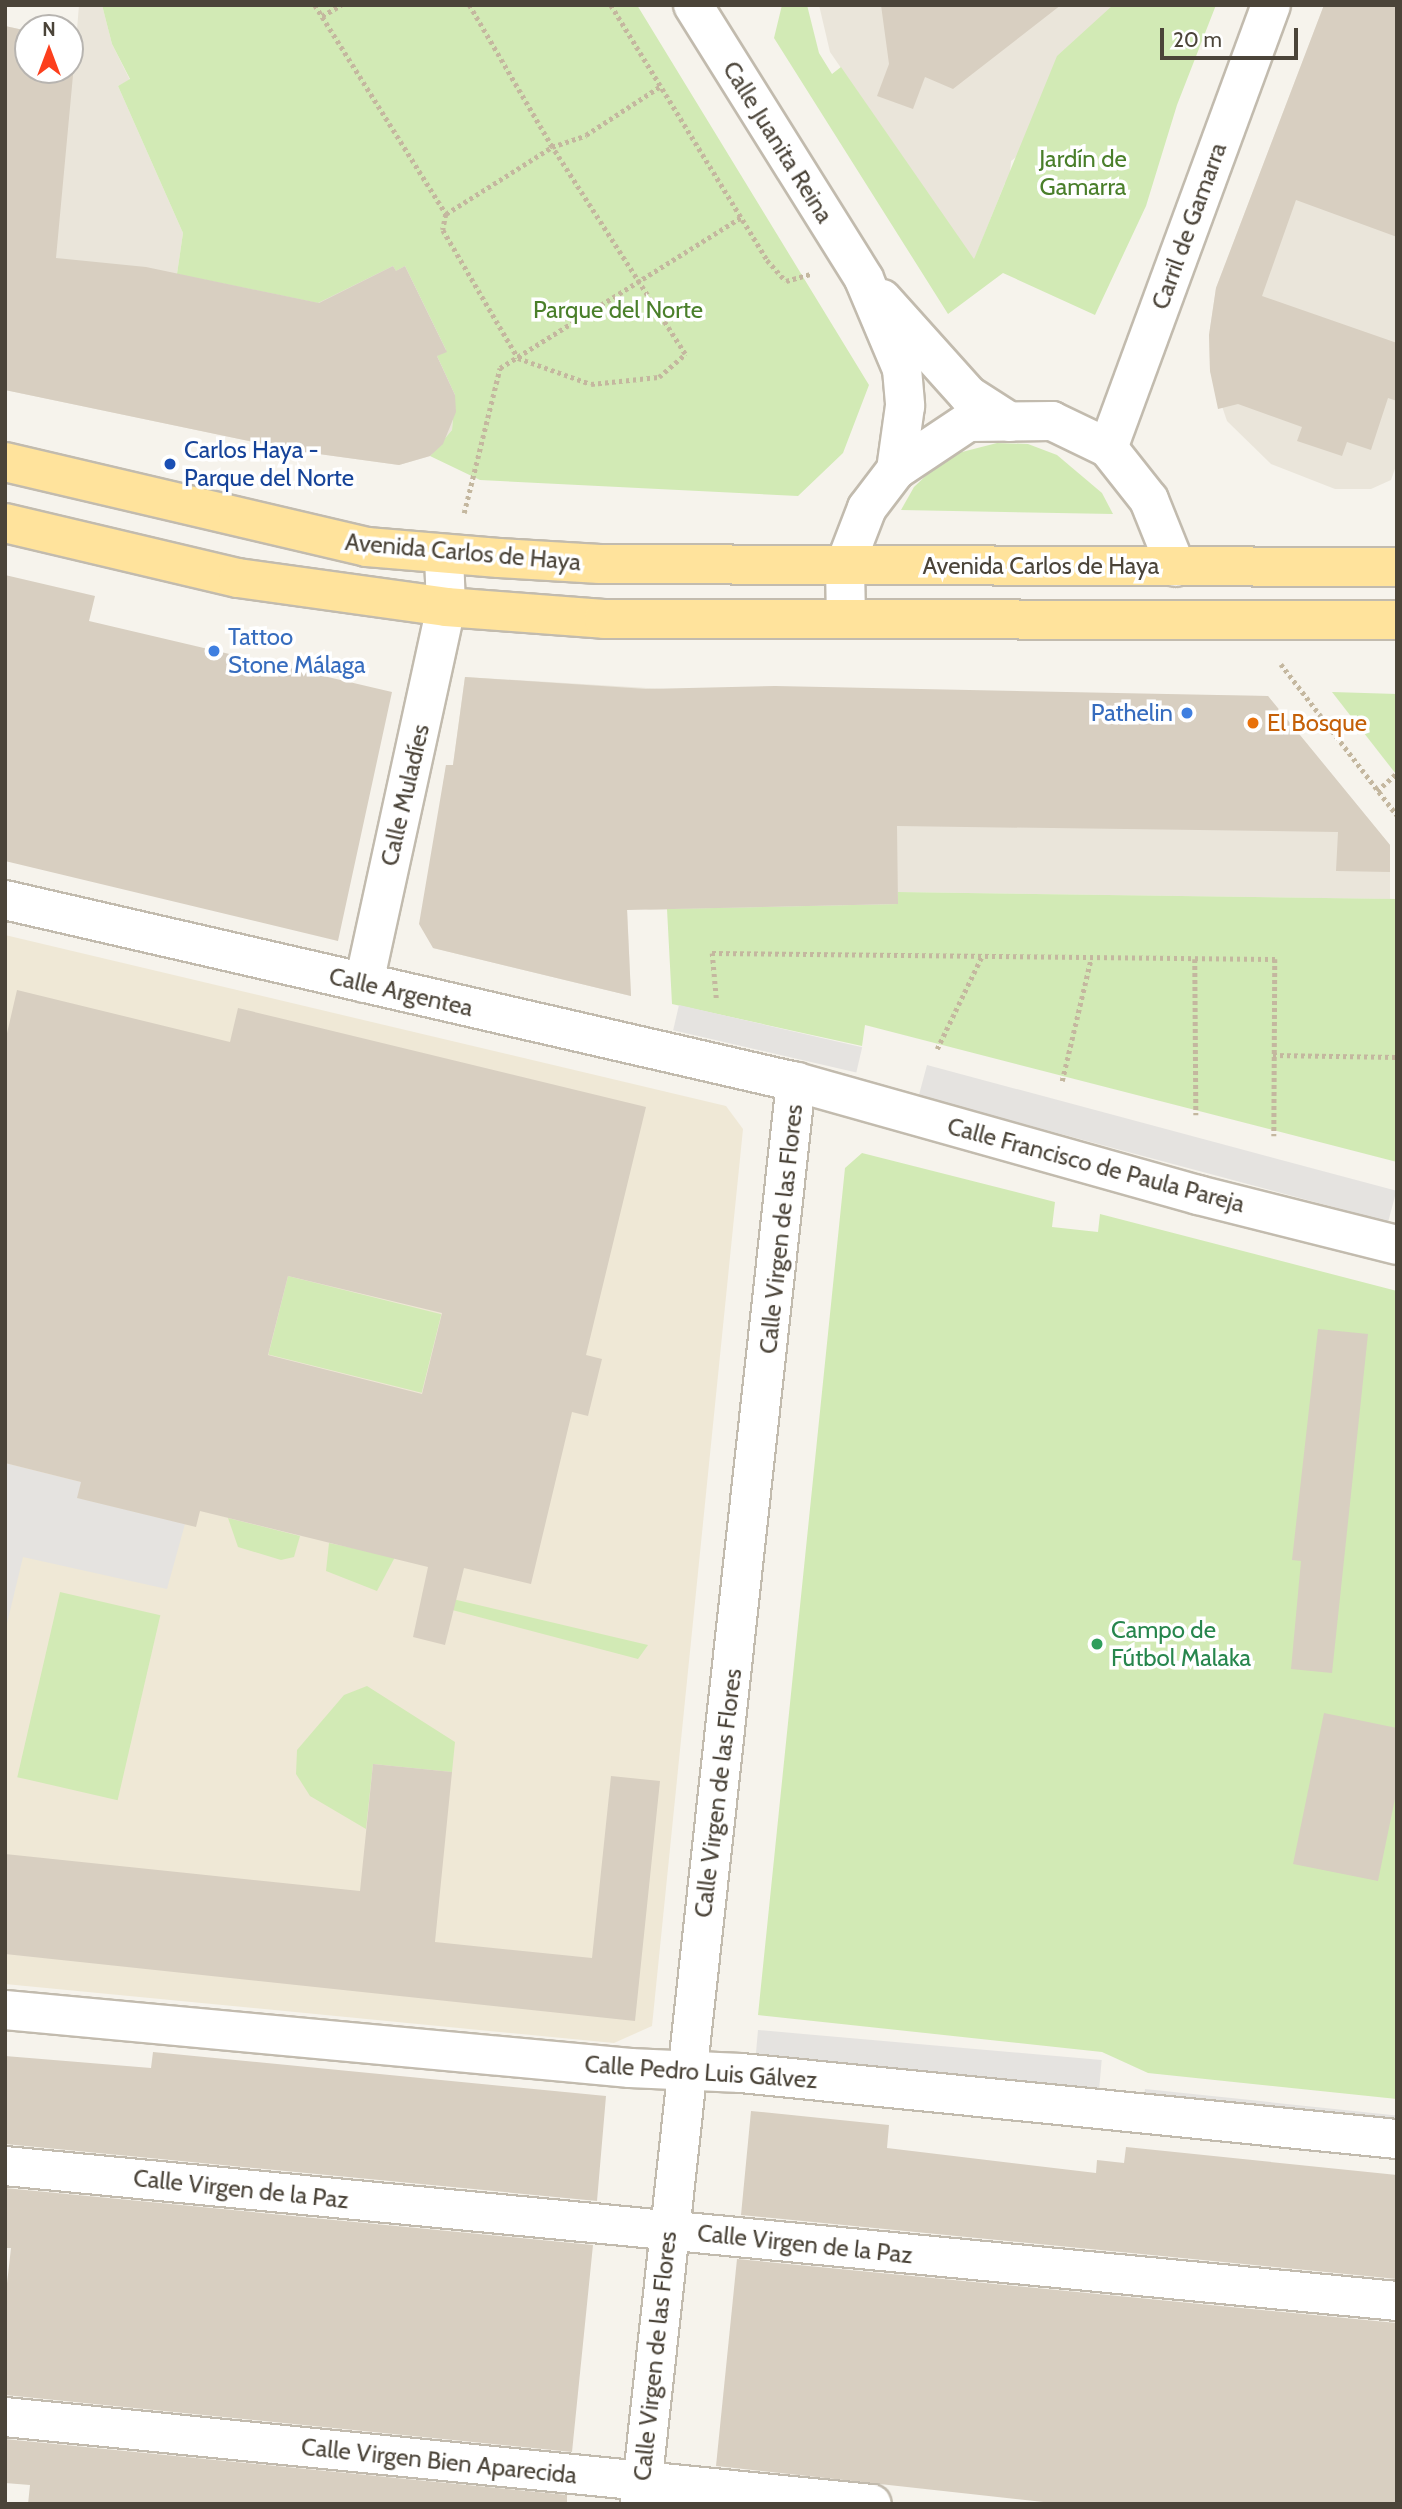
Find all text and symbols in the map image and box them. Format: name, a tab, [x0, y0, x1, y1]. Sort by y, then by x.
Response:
north arrow	[14, 14, 84, 84]
scale bar	[1164, 14, 1302, 58]
text: N	[42, 18, 56, 41]
text: 20 m	[1173, 27, 1222, 52]
street label: Calle Juanita Reina	[717, 56, 839, 228]
street label: Carril de Gamarra	[1145, 139, 1233, 313]
park label: Jardín de Gamarra	[1039, 145, 1127, 201]
park label: Parque del Norte	[533, 296, 703, 324]
place label: Carlos Haya - Parque del Norte	[184, 436, 354, 492]
marker: Carlos Haya - Parque del Norte	[162, 456, 178, 472]
street label: Avenida Carlos de Haya	[344, 527, 582, 577]
street label: Avenida Carlos de Haya	[923, 552, 1159, 580]
place label: Tattoo Stone Málaga	[228, 623, 365, 679]
marker: Tattoo Stone Málaga	[206, 643, 222, 659]
place label: Pathelin	[1091, 699, 1173, 727]
marker: Pathelin	[1179, 705, 1195, 721]
place label: El Bosque	[1267, 709, 1367, 737]
marker: El Bosque	[1245, 715, 1261, 731]
street label: Calle Muladíes	[375, 721, 435, 869]
street label: Calle Argentea	[326, 961, 476, 1023]
street label: Calle Virgen de las Flores	[754, 1103, 808, 1355]
street label: Calle Francisco de Paula Pareja	[944, 1111, 1248, 1219]
place label: Campo de Fútbol Malaka	[1111, 1616, 1251, 1672]
marker: Campo de Fútbol Malaka	[1089, 1636, 1105, 1652]
street label: Calle Virgen de las Flores	[688, 1667, 748, 1919]
street label: Calle Pedro Luis Gálvez	[584, 2049, 818, 2095]
street label: Calle Virgen de la Paz	[132, 2163, 350, 2215]
street label: Calle Virgen de la Paz	[696, 2218, 914, 2270]
street label: Calle Virgen de las Flores	[628, 2230, 682, 2482]
street label: Calle Virgen Bien Aparecida	[300, 2432, 578, 2490]

